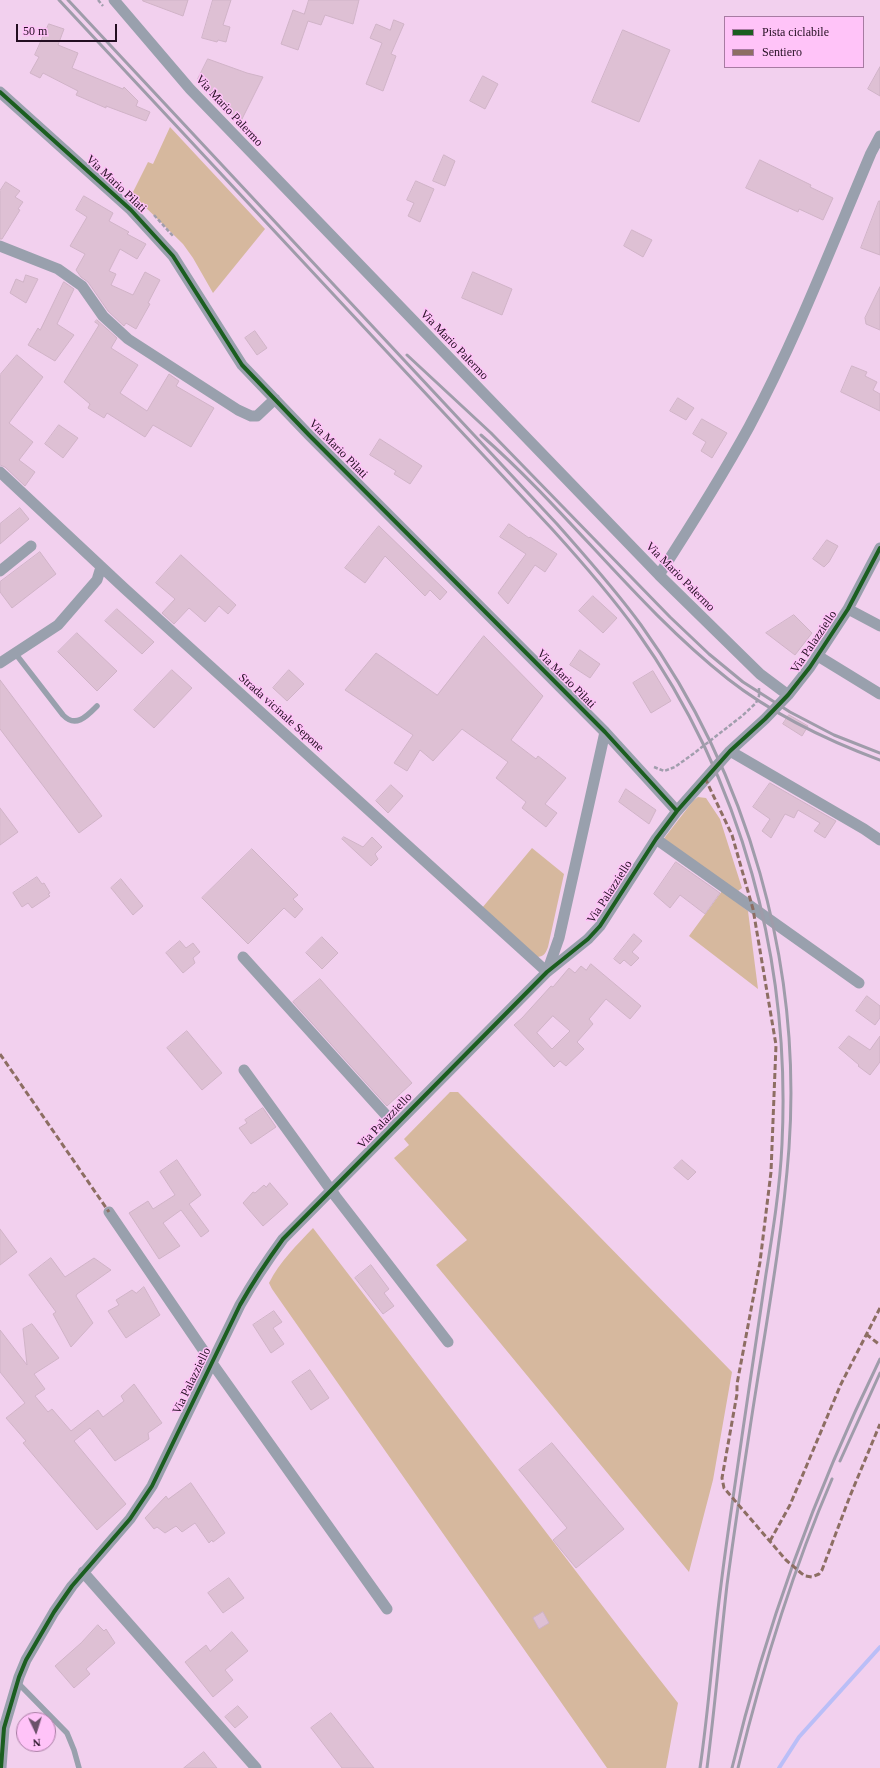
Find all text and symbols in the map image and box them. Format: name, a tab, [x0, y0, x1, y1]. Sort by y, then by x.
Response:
scale bar	[18, 16, 119, 42]
legend	[724, 16, 864, 68]
text: 50 m	[23, 24, 47, 38]
text: Pista ciclabile	[762, 25, 829, 39]
text: Sentiero	[762, 45, 802, 59]
street label: Via Mario Palermo	[192, 72, 266, 150]
street label: Via Mario Pilati	[83, 152, 149, 216]
street label: Via Mario Palermo	[417, 307, 491, 383]
street label: Via Mario Pilati	[306, 417, 370, 481]
street label: Via Mario Palermo	[642, 539, 718, 615]
street label: Via Palazziello	[788, 608, 840, 676]
street label: Via Mario Pilati	[534, 647, 598, 711]
street label: Strada vicinale Sepone	[235, 671, 327, 755]
street label: Via Palazziello	[584, 858, 636, 926]
street label: Via Palazziello	[355, 1090, 415, 1152]
street label: Via Palazziello	[170, 1345, 214, 1417]
north arrow	[16, 1712, 56, 1752]
text: N	[32, 1737, 41, 1749]

